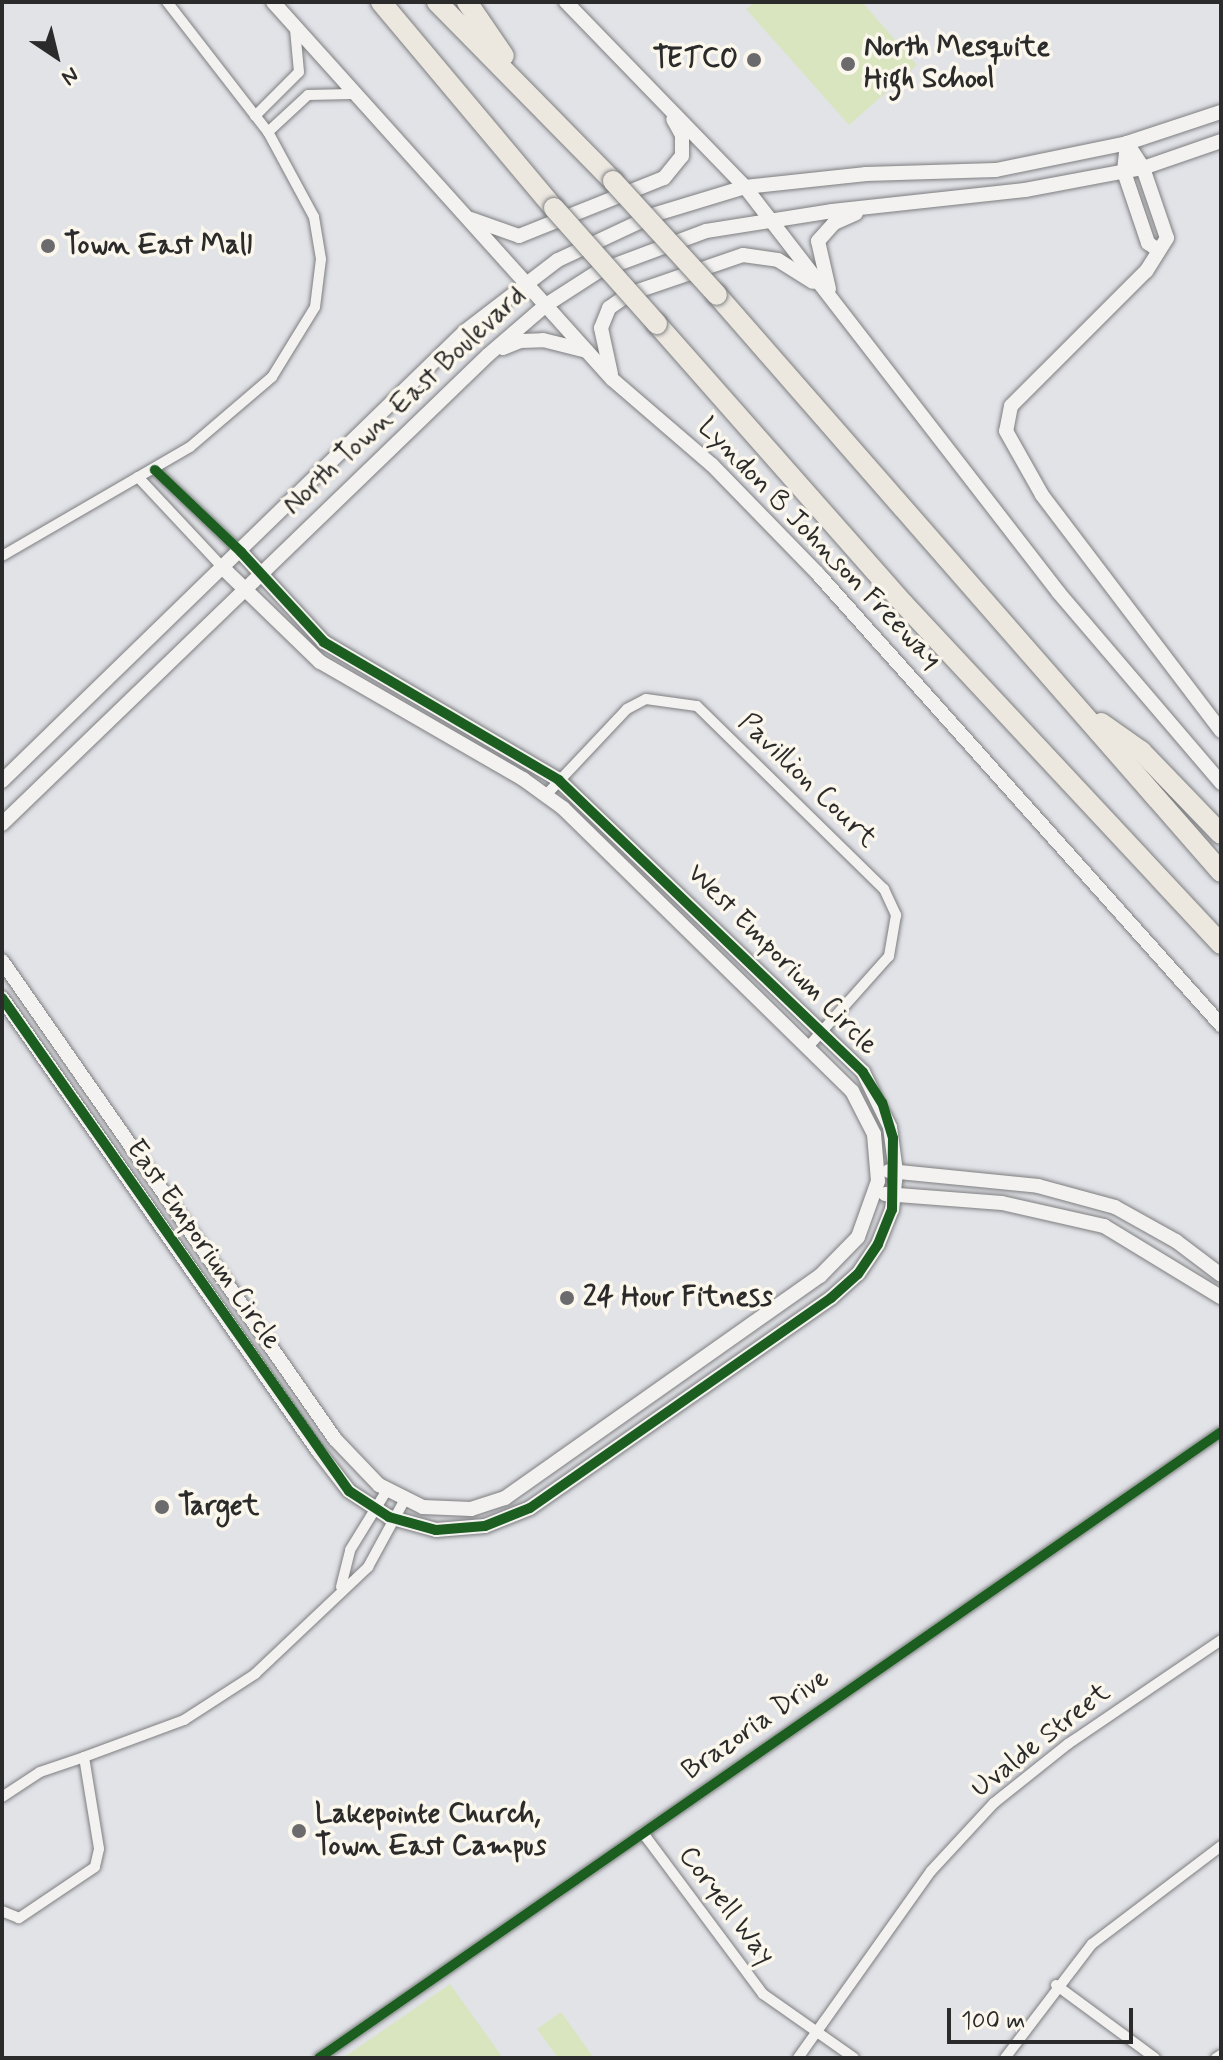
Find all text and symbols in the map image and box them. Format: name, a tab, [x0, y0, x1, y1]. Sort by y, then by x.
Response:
north arrow	[16, 16, 96, 96]
place label: North Mesquite High School	[864, 31, 1050, 97]
place label: TETCO	[653, 43, 738, 77]
marker: TETCO	[745, 51, 763, 69]
marker: North Mesquite High School	[839, 55, 857, 73]
text: N	[56, 60, 84, 91]
place label: Town East Mall	[64, 229, 245, 263]
marker: Town East Mall	[39, 237, 57, 255]
street label: North Town East Boulevard	[279, 282, 531, 520]
street label: Lyndon B Johnson Freeway	[689, 410, 949, 678]
street label: Pavillion Court	[733, 709, 881, 853]
street label: West Emporium Circle	[679, 857, 885, 1063]
street label: East Emporium Circle	[117, 1133, 289, 1357]
place label: 24 Hour Fitness	[583, 1281, 772, 1315]
marker: 24 Hour Fitness	[558, 1289, 576, 1307]
place label: Target	[178, 1490, 259, 1524]
marker: Target	[153, 1498, 171, 1516]
street label: Brazoria Drive	[676, 1662, 836, 1788]
street label: Uvalde Street	[965, 1676, 1117, 1806]
place label: Lakepointe Church, Town East Campus	[315, 1798, 543, 1864]
marker: Lakepointe Church, Town East Campus	[290, 1822, 308, 1840]
street label: Coryell Way	[669, 1838, 783, 1974]
scale bar	[951, 1992, 1137, 2042]
text: 100 m	[961, 2006, 1025, 2037]

